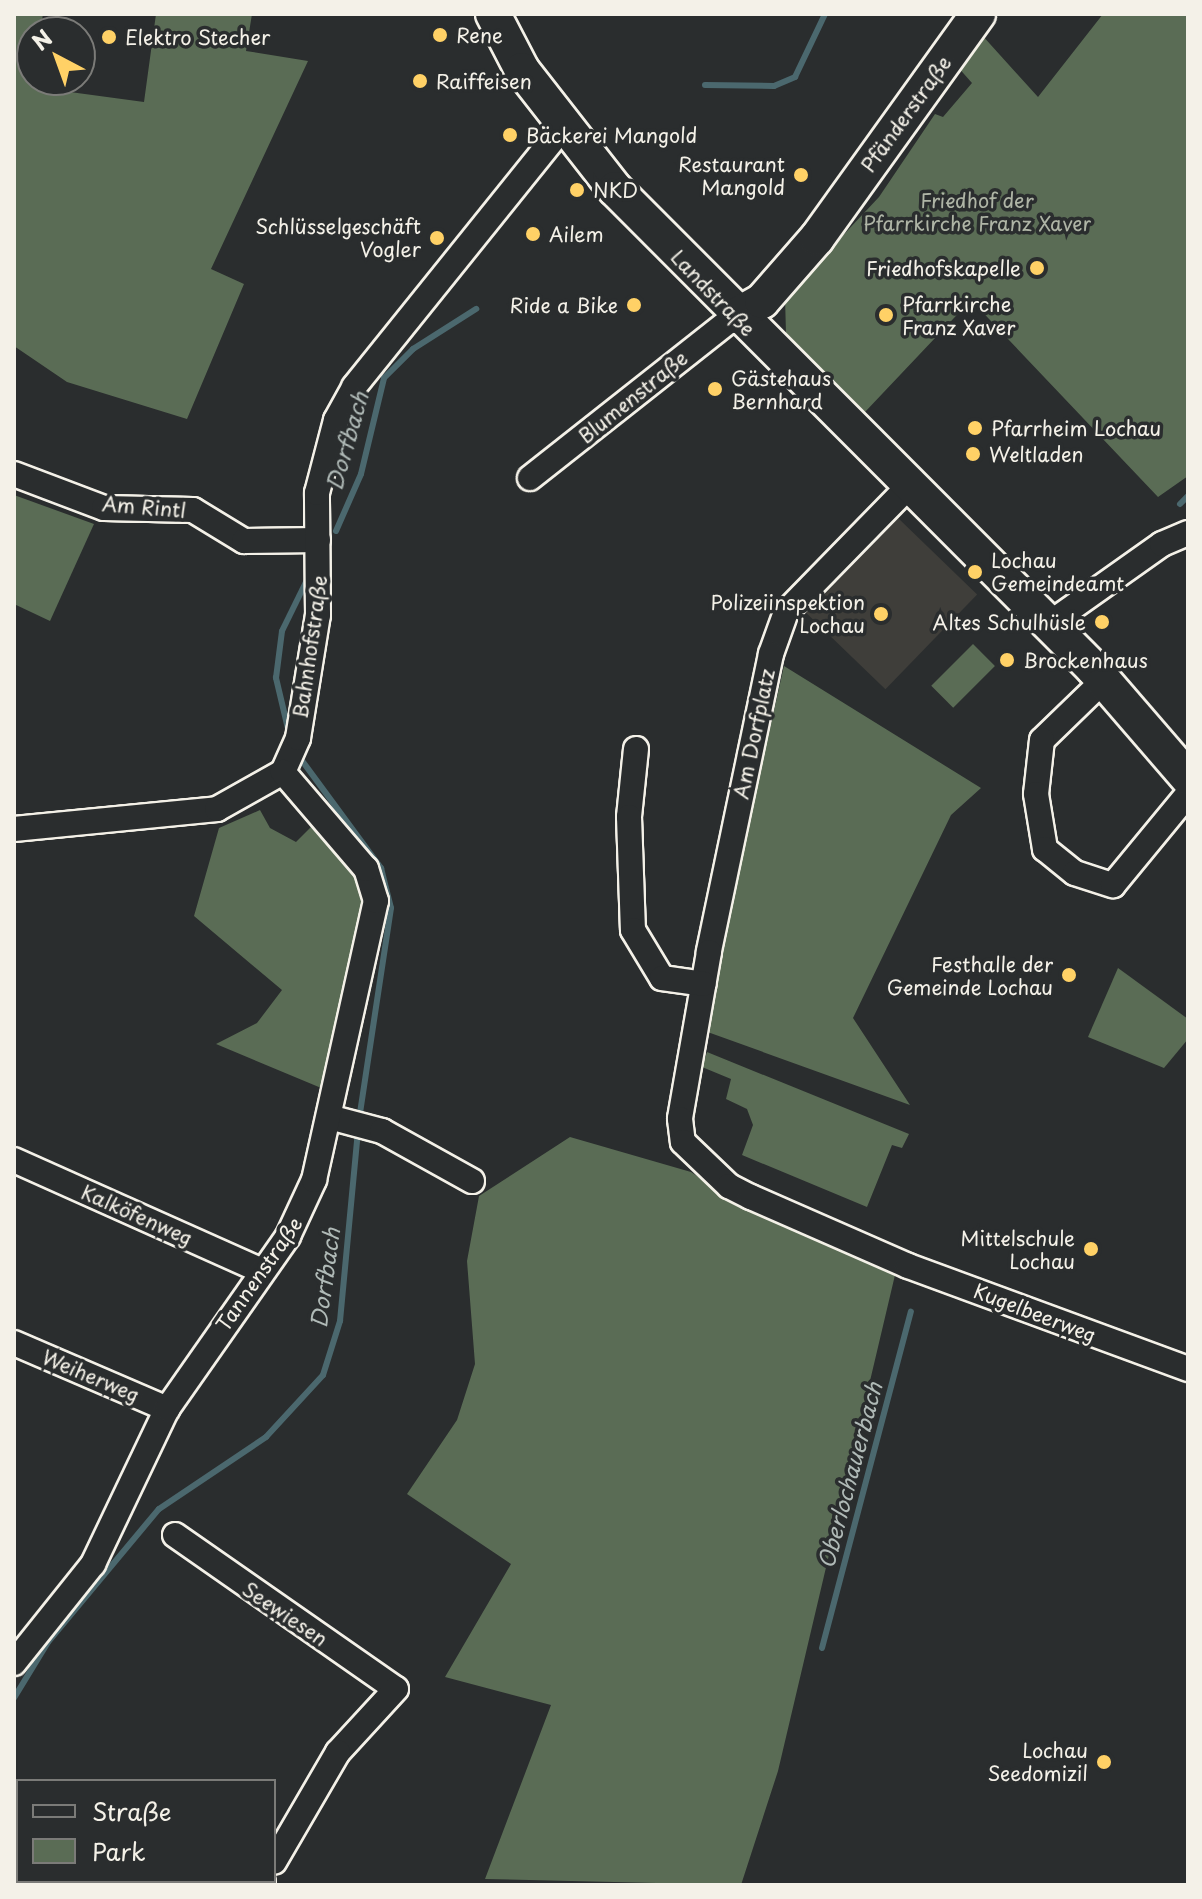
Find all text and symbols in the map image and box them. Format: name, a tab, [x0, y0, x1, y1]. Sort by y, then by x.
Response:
north arrow	[16, 16, 96, 96]
text: N	[24, 21, 59, 57]
place label: Rene	[456, 23, 503, 47]
place label: Elektro Stecher	[125, 25, 272, 49]
marker: Rene	[431, 26, 449, 44]
marker: Elektro Stecher	[100, 28, 118, 46]
street label: Pfänderstraße	[856, 51, 956, 177]
place label: Raiffeisen	[436, 69, 532, 93]
marker: Raiffeisen	[411, 72, 429, 90]
place label: Bäckerei Mangold	[526, 123, 699, 147]
marker: Bäckerei Mangold	[501, 126, 519, 144]
place label: Restaurant Mangold	[678, 152, 785, 199]
marker: Restaurant Mangold	[792, 166, 810, 184]
place label: NKD	[593, 178, 638, 202]
marker: NKD	[568, 181, 586, 199]
park label: Friedhof der Pfarrkirche Franz Xaver	[862, 188, 1092, 235]
place label: Schlüsselgeschäft Vogler	[255, 214, 421, 261]
place label: Ailem	[549, 222, 604, 246]
marker: Ailem	[524, 225, 542, 243]
marker: Schlüsselgeschäft Vogler	[428, 229, 446, 247]
street label: Landstraße	[666, 245, 760, 341]
place label: Friedhofskapelle	[866, 256, 1021, 280]
marker: Friedhofskapelle	[1028, 259, 1046, 277]
place label: Pfarrkirche Franz Xaver	[902, 292, 1016, 339]
place label: Ride a Bike	[508, 293, 618, 317]
marker: Ride a Bike	[625, 296, 643, 314]
marker: Pfarrkirche Franz Xaver	[877, 306, 895, 324]
street label: Blumenstraße	[574, 346, 692, 448]
place label: Gästehaus Bernhard	[731, 366, 831, 413]
marker: Gästehaus Bernhard	[706, 380, 724, 398]
water label: Dorfbach	[319, 389, 373, 493]
place label: Pfarrheim Lochau	[991, 416, 1159, 440]
marker: Pfarrheim Lochau	[966, 419, 984, 437]
place label: Weltladen	[989, 442, 1084, 466]
marker: Weltladen	[964, 445, 982, 463]
street label: Am Rintl	[101, 491, 187, 523]
place label: Lochau Gemeindeamt	[991, 548, 1124, 595]
marker: Lochau Gemeindeamt	[966, 563, 984, 581]
street label: Bahnhofstraße	[288, 574, 332, 720]
place label: Polizeiinspektion Lochau	[711, 590, 865, 637]
marker: Polizeiinspektion Lochau	[872, 605, 890, 623]
place label: Altes Schulhüsle	[931, 610, 1086, 634]
marker: Altes Schulhüsle	[1093, 613, 1111, 631]
place label: Brockenhaus	[1023, 648, 1148, 672]
marker: Brockenhaus	[998, 651, 1016, 669]
street label: Am Dorfplatz	[729, 667, 779, 801]
place label: Festhalle der Gemeinde Lochau	[886, 952, 1053, 999]
marker: Festhalle der Gemeinde Lochau	[1060, 966, 1078, 984]
street label: Kalköfenweg	[78, 1180, 196, 1250]
street label: Tannenstraße	[211, 1212, 307, 1336]
water label: Dorfbach	[304, 1226, 344, 1330]
place label: Mittelschule Lochau	[961, 1226, 1075, 1273]
marker: Mittelschule Lochau	[1082, 1240, 1100, 1258]
street label: Kugelbeerweg	[970, 1279, 1100, 1347]
street label: Weiherweg	[39, 1345, 143, 1407]
water label: Oberlochauerbach	[811, 1379, 887, 1571]
street label: Seewiesen	[238, 1577, 332, 1651]
place label: Lochau Seedomizil	[988, 1738, 1088, 1785]
marker: Lochau Seedomizil	[1095, 1753, 1113, 1771]
legend	[16, 1779, 276, 1883]
text: Straße	[92, 1793, 171, 1829]
text: Park	[92, 1833, 146, 1869]

